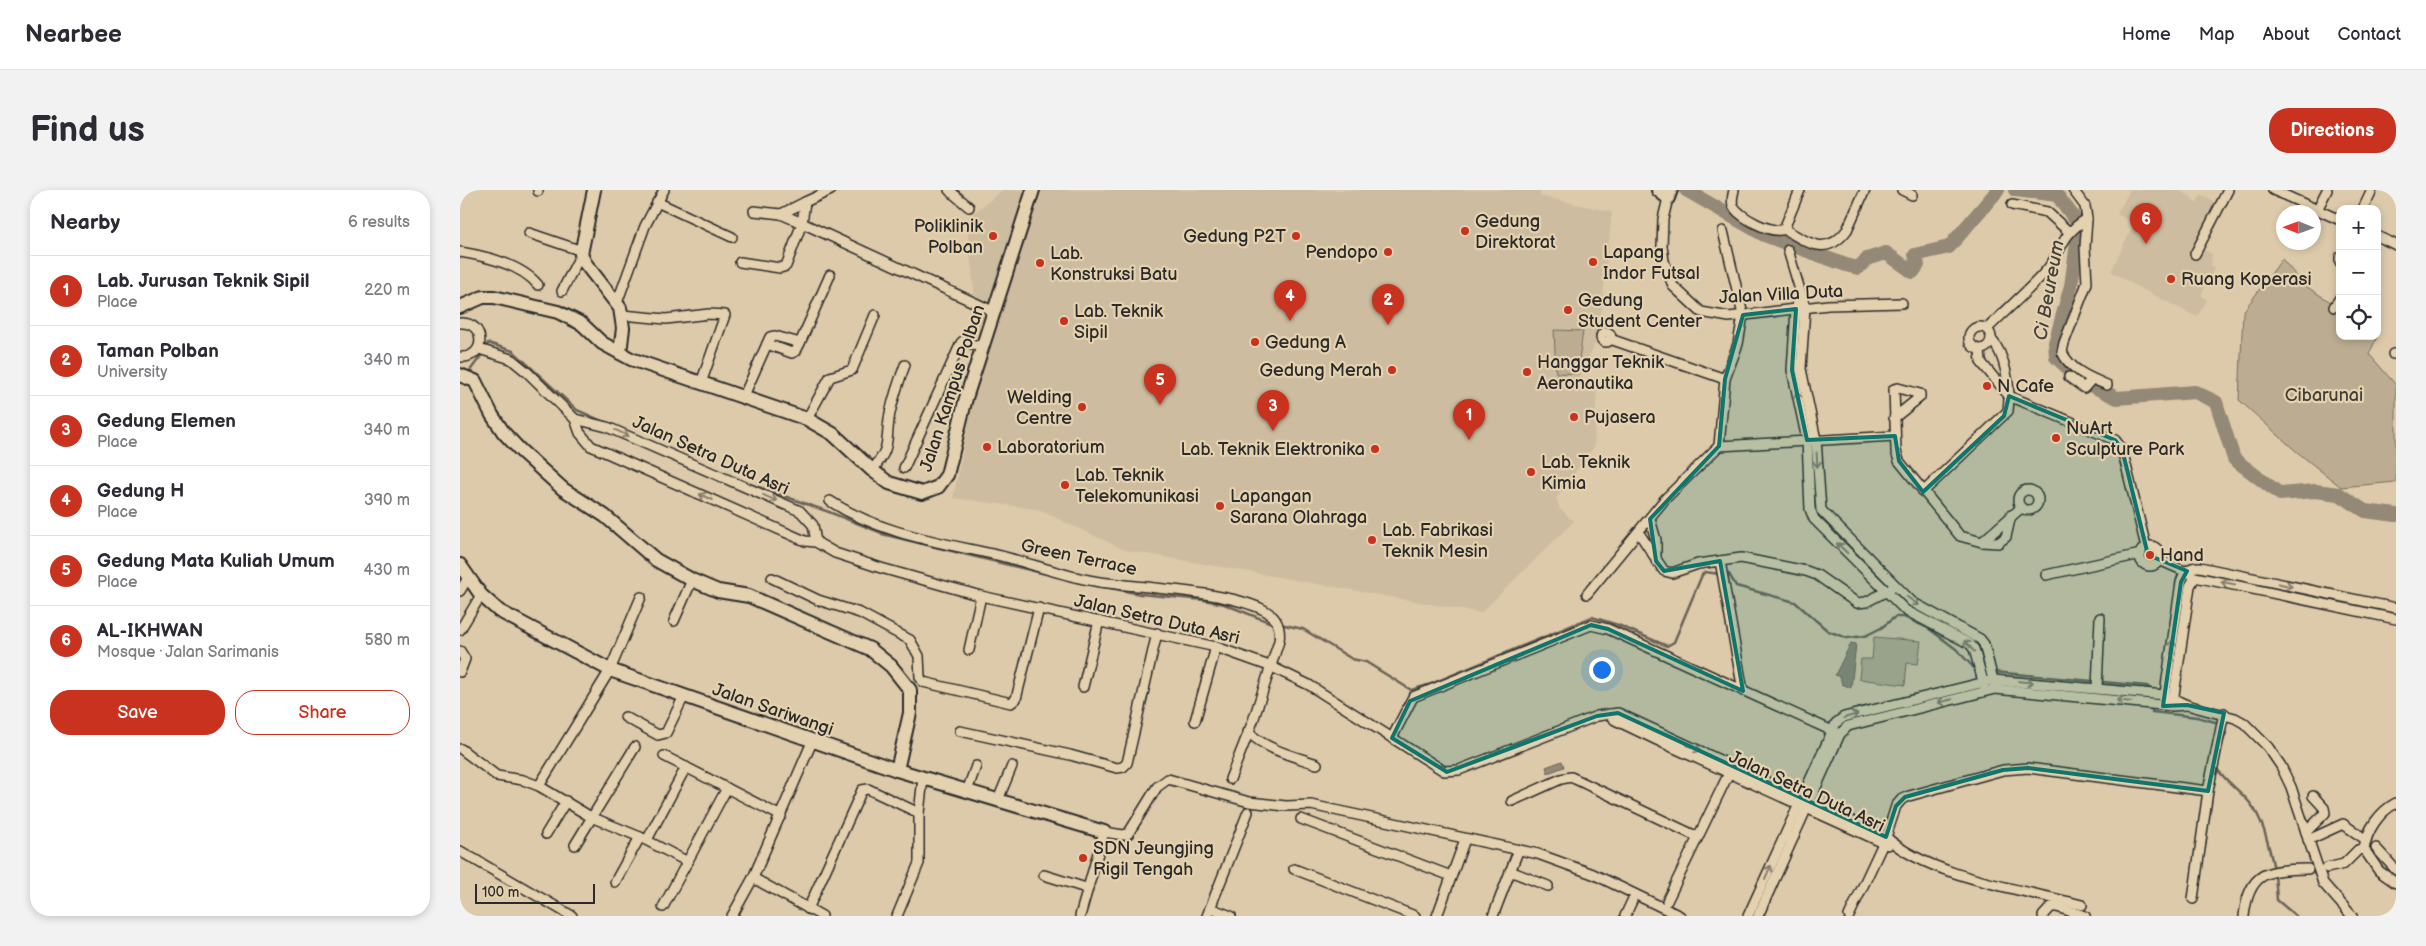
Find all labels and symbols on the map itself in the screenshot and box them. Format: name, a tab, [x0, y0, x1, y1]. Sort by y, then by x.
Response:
pin: 6	[2130, 203, 2162, 244]
north arrow	[2276, 205, 2321, 250]
place label: Gedung Direktorat	[1475, 211, 1556, 253]
place label: Poliklinik Polban	[914, 216, 983, 258]
marker: Gedung Direktorat	[1459, 225, 1471, 237]
place label: Gedung P2T	[1183, 226, 1286, 247]
marker: Poliklinik Polban	[987, 230, 999, 242]
marker: Gedung P2T	[1290, 230, 1302, 242]
water label: Ci Beureum	[2029, 238, 2070, 342]
place label: Pendopo	[1305, 242, 1378, 263]
place label: Lapang Indor Futsal	[1603, 242, 1700, 284]
place label: Lab. Konstruksi Batu	[1050, 243, 1178, 285]
marker: Pendopo	[1382, 246, 1394, 258]
marker: Lapang Indor Futsal	[1587, 256, 1599, 268]
marker: Lab. Konstruksi Batu	[1034, 257, 1046, 269]
place label: Ruang Koperasi	[2181, 269, 2312, 290]
marker: Ruang Koperasi	[2165, 273, 2177, 285]
pin: 4	[1274, 280, 1306, 321]
street label: Jalan Villa Duta	[1718, 281, 1844, 308]
pin: 2	[1372, 284, 1404, 325]
place label: Gedung Student Center	[1578, 290, 1702, 332]
place label: Lab. Teknik Sipil	[1074, 301, 1163, 343]
street label: Jalan Kampus Polban	[916, 302, 989, 474]
marker: Gedung Student Center	[1562, 304, 1574, 316]
marker: Lab. Teknik Sipil	[1058, 315, 1070, 327]
place label: Gedung A	[1265, 332, 1346, 353]
marker: Gedung A	[1249, 336, 1261, 348]
place label: Hanggar Teknik Aeronautika	[1537, 352, 1664, 394]
place label: Gedung Merah	[1260, 360, 1382, 381]
pin: 5	[1144, 364, 1176, 405]
marker: Gedung Merah	[1386, 364, 1398, 376]
marker: Hanggar Teknik Aeronautika	[1521, 366, 1533, 378]
place label: N Cafe	[1997, 376, 2054, 397]
marker: N Cafe	[1981, 380, 1993, 392]
park label: Cibarunai	[2285, 385, 2363, 406]
place label: Welding Centre	[1007, 387, 1072, 429]
pin: 3	[1257, 390, 1289, 431]
one-way arrow	[1793, 391, 1803, 407]
pin: 1	[1453, 399, 1485, 440]
marker: Welding Centre	[1076, 401, 1088, 413]
place label: Pujasera	[1584, 407, 1656, 428]
street label: Jalan Setra Duta Asri	[629, 411, 792, 499]
marker: Pujasera	[1568, 411, 1580, 423]
place label: NuArt Sculpture Park	[2066, 418, 2184, 460]
one-way arrow	[614, 429, 629, 439]
marker: NuArt Sculpture Park	[2050, 432, 2062, 444]
place label: Laboratorium	[997, 437, 1105, 458]
place label: Lab. Teknik Elektronika	[1180, 439, 1365, 460]
marker: Laboratorium	[981, 441, 993, 453]
marker: Lab. Teknik Elektronika	[1369, 443, 1381, 455]
one-way arrow	[1813, 451, 1822, 467]
place label: Lab. Teknik Kimia	[1541, 452, 1630, 494]
place label: Lab. Teknik Telekomunikasi	[1075, 465, 1199, 507]
marker: Lab. Teknik Kimia	[1525, 466, 1537, 478]
marker: Lab. Teknik Telekomunikasi	[1059, 479, 1071, 491]
place label: Lapangan Sarana Olahraga	[1230, 486, 1367, 528]
one-way arrow	[699, 492, 714, 502]
one-way arrow	[762, 494, 777, 504]
marker: Lapangan Sarana Olahraga	[1214, 500, 1226, 512]
place label: Lab. Fabrikasi Teknik Mesin	[1382, 520, 1493, 562]
marker: Lab. Fabrikasi Teknik Mesin	[1366, 534, 1378, 546]
street label: Green Terrace	[1019, 535, 1139, 580]
one-way arrow	[1836, 542, 1849, 554]
place label: Hand	[2160, 545, 2204, 566]
marker: Hand	[2144, 549, 2156, 561]
one-way arrow	[2221, 578, 2237, 588]
one-way arrow	[2277, 581, 2293, 590]
street label: Jalan Setra Duta Asri	[1072, 590, 1242, 649]
one-way arrow	[1905, 596, 1919, 606]
one-way arrow	[1964, 639, 1975, 652]
one-way arrow	[2167, 639, 2177, 655]
your location	[1589, 657, 1615, 683]
one-way arrow	[2018, 678, 2034, 687]
street label: Jalan Sariwangi	[710, 679, 836, 740]
one-way arrow	[2116, 696, 2132, 705]
one-way arrow	[1938, 697, 1954, 706]
one-way arrow	[1842, 711, 1858, 721]
one-way arrow	[1686, 743, 1701, 753]
street label: Jalan Setra Duta Asri	[1726, 746, 1888, 837]
place label: SDN Jeungjing Rigil Tengah	[1093, 838, 1214, 880]
marker: SDN Jeungjing Rigil Tengah	[1077, 852, 1089, 864]
one-way arrow	[1764, 865, 1773, 880]
scale bar	[475, 881, 595, 904]

